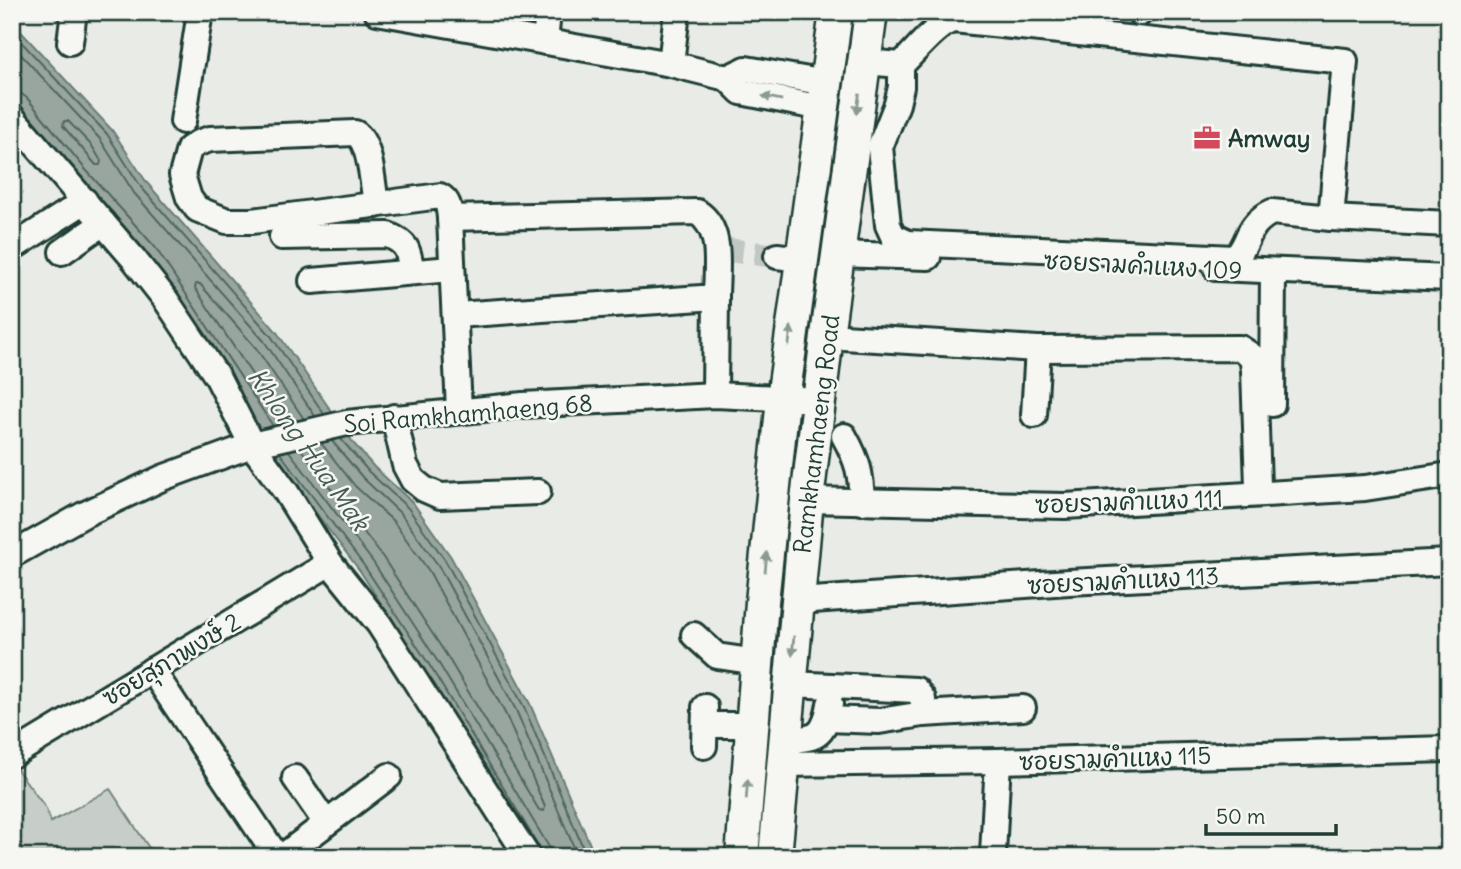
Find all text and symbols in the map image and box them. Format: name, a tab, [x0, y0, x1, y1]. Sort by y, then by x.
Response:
one-way arrow	[761, 93, 783, 104]
one-way arrow	[853, 93, 864, 115]
office icon: Amway	[1192, 123, 1222, 153]
place label: Amway	[1228, 123, 1310, 153]
street label: ซอยรามคำแหง 109	[1043, 245, 1243, 285]
street label: Ramkhamhaeng Road	[786, 313, 846, 555]
one-way arrow	[785, 325, 796, 347]
water label: Khlong Hua Mak	[241, 361, 378, 538]
street label: Soi Ramkhamhaeng 68	[342, 387, 594, 439]
street label: ซอยรามคำแหง 111	[1034, 483, 1224, 519]
one-way arrow	[761, 551, 772, 573]
street label: ซอยรามคำแหง 113	[1026, 560, 1220, 600]
street label: ซอยสุภาพงษ์ 2	[96, 606, 248, 715]
one-way arrow	[787, 635, 798, 657]
street label: ซอยรามคำแหง 115	[1018, 740, 1212, 776]
one-way arrow	[742, 777, 753, 799]
scale bar	[1206, 792, 1335, 836]
text: 50 m	[1216, 803, 1265, 830]

